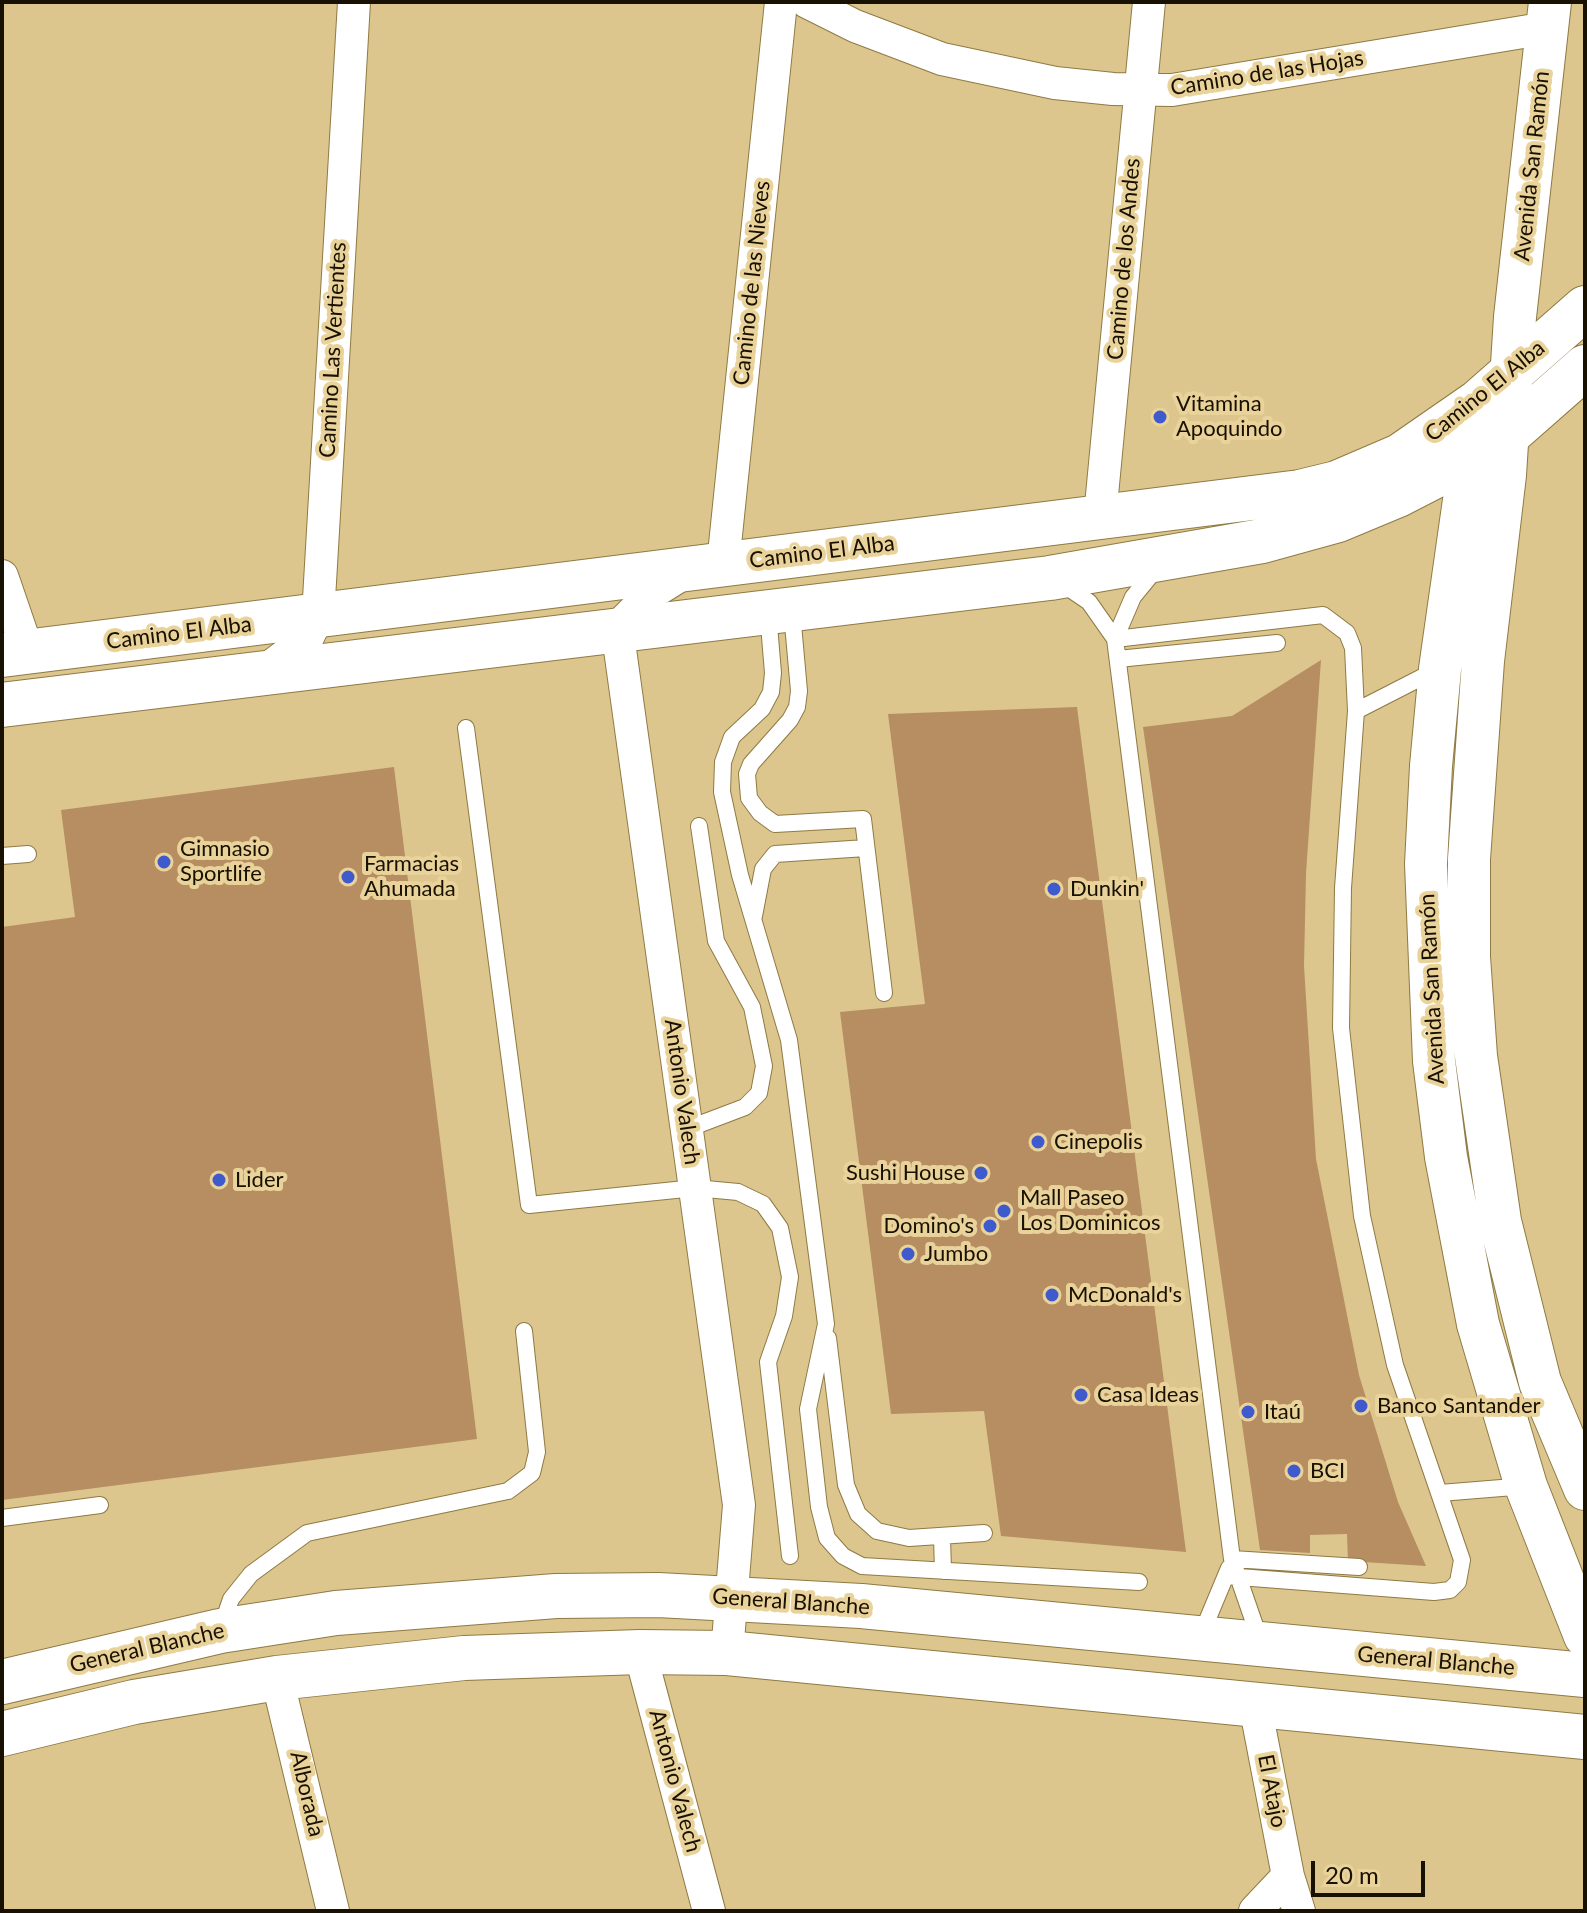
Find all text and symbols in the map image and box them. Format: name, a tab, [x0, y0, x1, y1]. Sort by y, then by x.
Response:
street label: Camino de las Hojas	[1169, 45, 1365, 101]
street label: Avenida San Ramón	[1509, 70, 1555, 262]
street label: Camino de los Andes	[1102, 157, 1146, 361]
street label: Camino de las Nieves	[728, 179, 776, 387]
street label: Camino Las Vertientes	[314, 242, 352, 458]
street label: Camino El Alba	[1420, 335, 1550, 447]
place label: Vitamina Apoquindo	[1176, 391, 1283, 442]
marker: Vitamina Apoquindo	[1151, 408, 1169, 426]
street label: Camino El Alba	[748, 530, 896, 574]
street label: Camino El Alba	[105, 611, 253, 655]
place label: Gimnasio Sportlife	[180, 836, 270, 888]
place label: Farmacias Ahumada	[364, 851, 459, 902]
marker: Gimnasio Sportlife	[155, 853, 173, 871]
marker: Farmacias Ahumada	[339, 868, 357, 886]
place label: Dunkin'	[1070, 876, 1144, 902]
marker: Dunkin'	[1045, 880, 1063, 898]
street label: Avenida San Ramón	[1414, 893, 1450, 1085]
street label: Antonio Valech	[659, 1018, 705, 1166]
place label: Cinepolis	[1054, 1129, 1143, 1155]
marker: Cinepolis	[1029, 1133, 1047, 1151]
place label: Sushi House	[846, 1160, 965, 1186]
marker: Sushi House	[972, 1164, 990, 1182]
place label: Lider	[235, 1167, 284, 1193]
marker: Lider	[210, 1171, 228, 1189]
place label: Mall Paseo Los Dominicos	[1020, 1185, 1160, 1236]
marker: Mall Paseo Los Dominicos	[995, 1202, 1013, 1220]
place label: Domino's	[883, 1213, 974, 1239]
marker: Domino's	[981, 1217, 999, 1235]
place label: Jumbo	[924, 1241, 988, 1267]
marker: Jumbo	[899, 1245, 917, 1263]
place label: McDonald's	[1068, 1282, 1182, 1308]
marker: McDonald's	[1043, 1286, 1061, 1304]
place label: Casa Ideas	[1097, 1382, 1199, 1408]
marker: Casa Ideas	[1072, 1386, 1090, 1404]
place label: Banco Santander	[1377, 1393, 1541, 1419]
marker: Banco Santander	[1352, 1397, 1370, 1415]
place label: Itaú	[1264, 1399, 1301, 1425]
marker: Itaú	[1239, 1403, 1257, 1421]
place label: BCI	[1310, 1458, 1345, 1484]
marker: BCI	[1285, 1462, 1303, 1480]
street label: General Blanche	[711, 1583, 871, 1621]
street label: General Blanche	[67, 1617, 227, 1679]
street label: General Blanche	[1356, 1641, 1516, 1681]
street label: Antonio Valech	[643, 1707, 707, 1855]
street label: Alborada	[284, 1749, 330, 1839]
street label: El Atajo	[1252, 1752, 1292, 1830]
scale bar	[1315, 1845, 1429, 1895]
text: 20 m	[1325, 1860, 1379, 1889]

